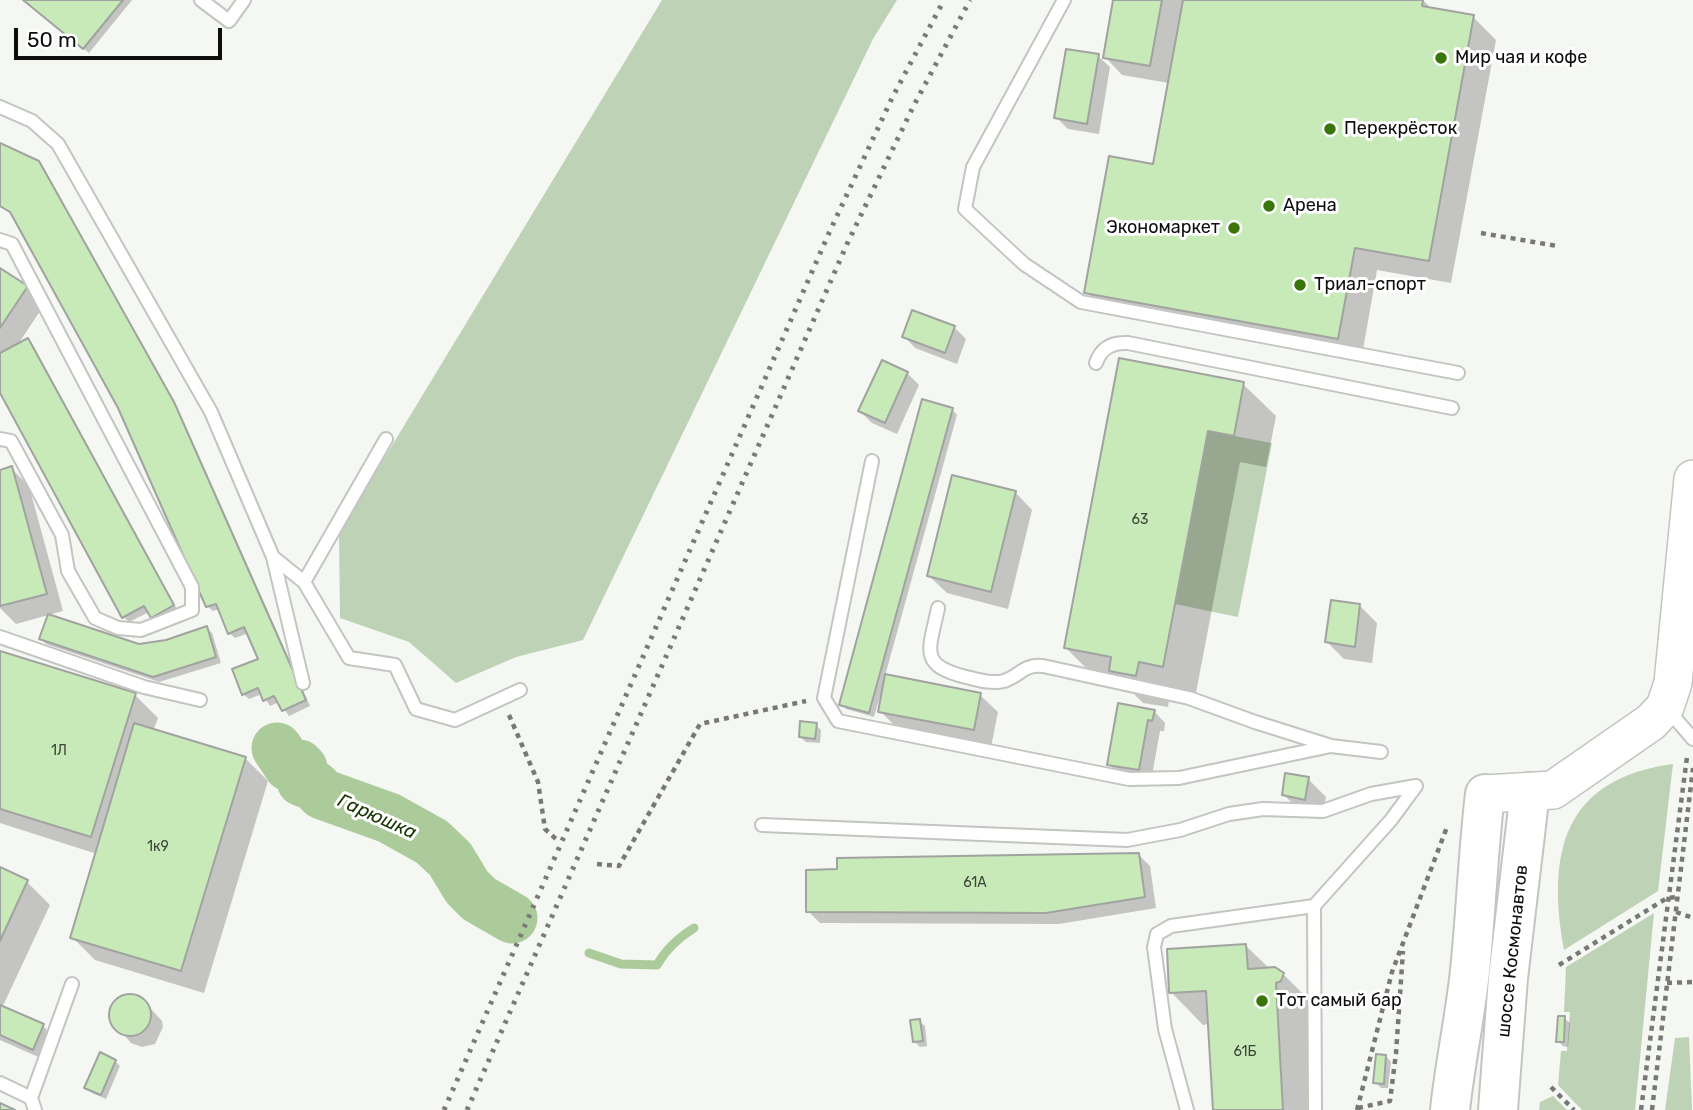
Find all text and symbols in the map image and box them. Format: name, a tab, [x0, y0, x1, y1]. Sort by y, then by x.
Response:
scale bar	[18, 14, 226, 58]
text: 50 m	[27, 27, 77, 52]
place label: Мир чая и кофе	[1455, 47, 1587, 69]
marker: Мир чая и кофе	[1433, 50, 1449, 66]
place label: Перекрёсток	[1344, 118, 1457, 140]
marker: Перекрёсток	[1322, 121, 1338, 137]
place label: Арена	[1283, 195, 1337, 217]
marker: Арена	[1261, 198, 1277, 214]
place label: Экономаркет	[1106, 217, 1220, 239]
marker: Экономаркет	[1226, 220, 1242, 236]
place label: Триал-спорт	[1314, 274, 1426, 296]
marker: Триал-спорт	[1292, 277, 1308, 293]
house number: 63	[1132, 512, 1148, 528]
house number: 1Л	[51, 743, 67, 759]
water label: Гарюшка	[334, 790, 420, 844]
house number: 1к9	[147, 839, 169, 855]
street label: шоссе Космонавтов	[1493, 864, 1533, 1038]
house number: 61А	[963, 875, 987, 891]
place label: Тот самый бар	[1276, 990, 1402, 1012]
marker: Тот самый бар	[1254, 993, 1270, 1009]
house number: 61Б	[1233, 1044, 1257, 1060]

